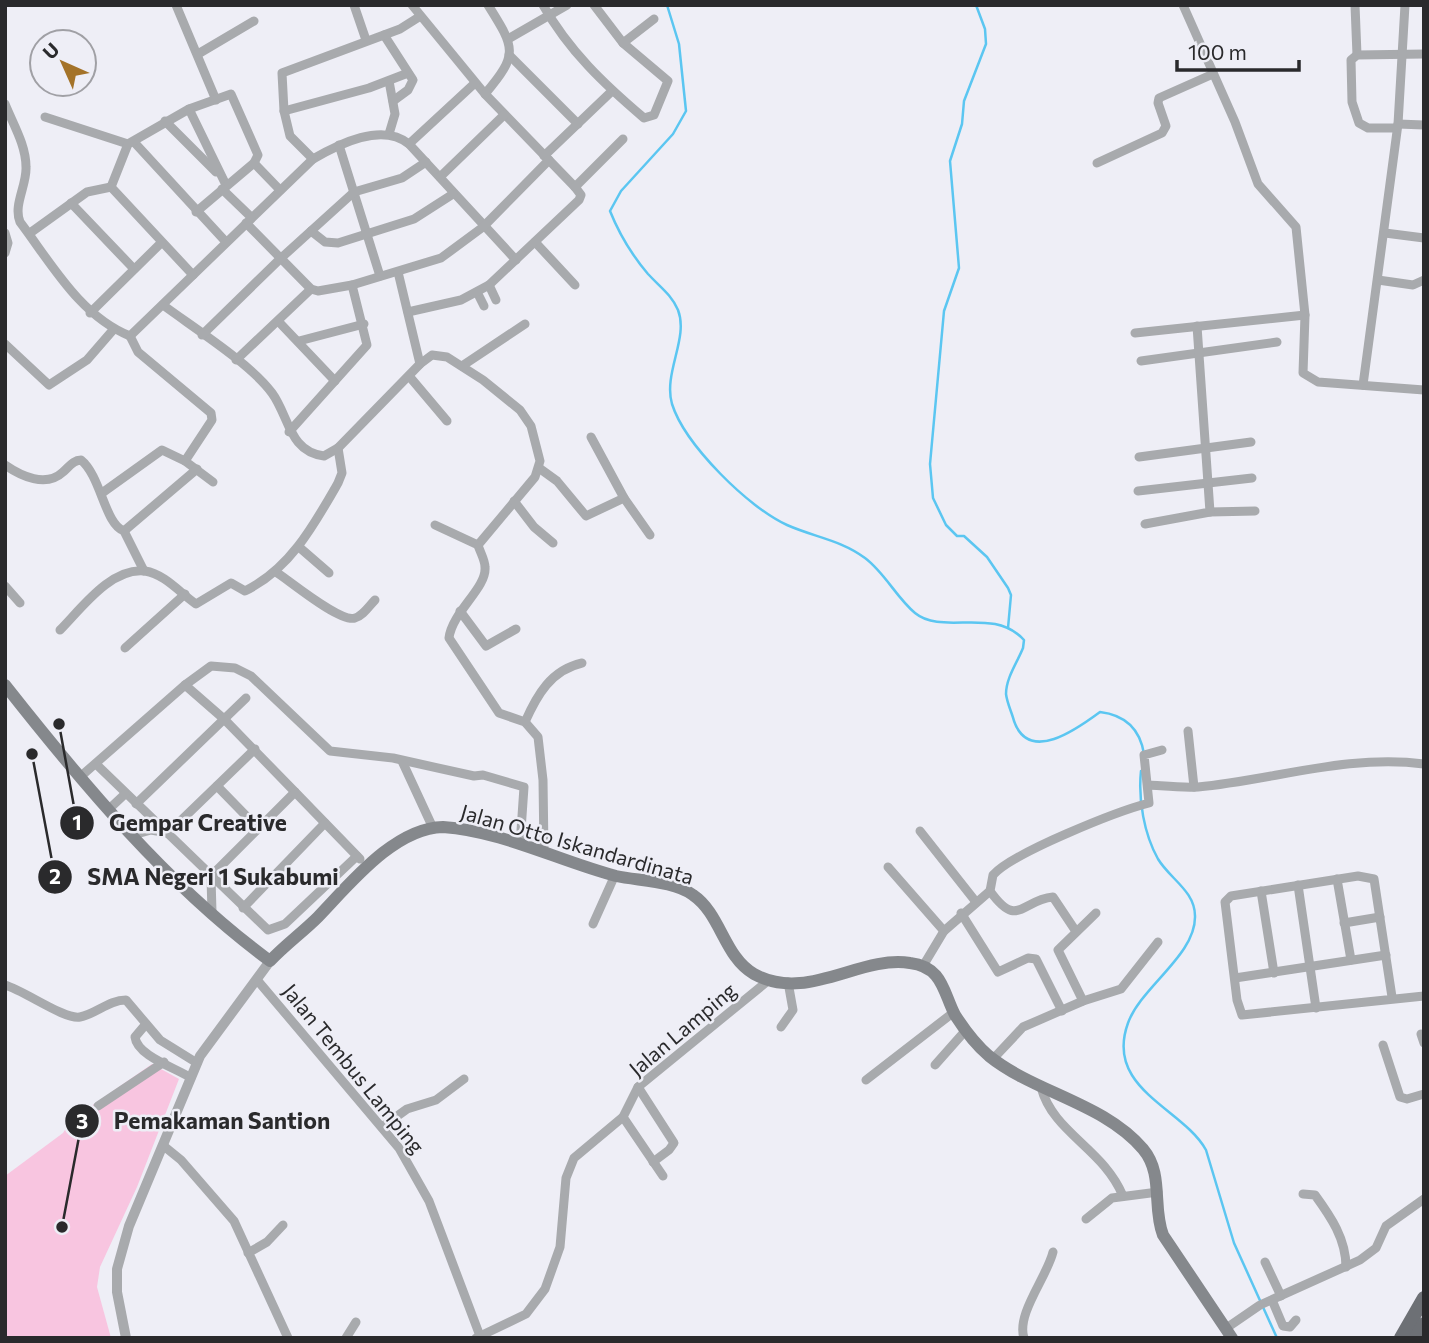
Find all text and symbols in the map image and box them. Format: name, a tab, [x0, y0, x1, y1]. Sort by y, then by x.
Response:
north arrow	[28, 28, 98, 98]
scale bar	[1177, 28, 1300, 72]
text: U	[38, 38, 64, 64]
text: 100 m	[1188, 39, 1247, 64]
street label: Jalan Otto Iskandardinata	[458, 798, 697, 889]
callout: Gempar Creative	[60, 801, 301, 845]
text: Gempar Creative	[109, 808, 287, 836]
text: 1	[72, 809, 82, 834]
callout: SMA Negeri 1 Sukabumi	[38, 855, 352, 899]
text: SMA Negeri 1 Sukabumi	[87, 862, 339, 890]
text: 2	[49, 863, 61, 888]
street label: Jalan Lamping	[623, 977, 741, 1081]
street label: Jalan Tembus Lamping	[278, 978, 430, 1158]
callout: Pemakaman Santion	[65, 1099, 344, 1143]
text: Pemakaman Santion	[114, 1106, 330, 1134]
text: 3	[76, 1108, 88, 1133]

